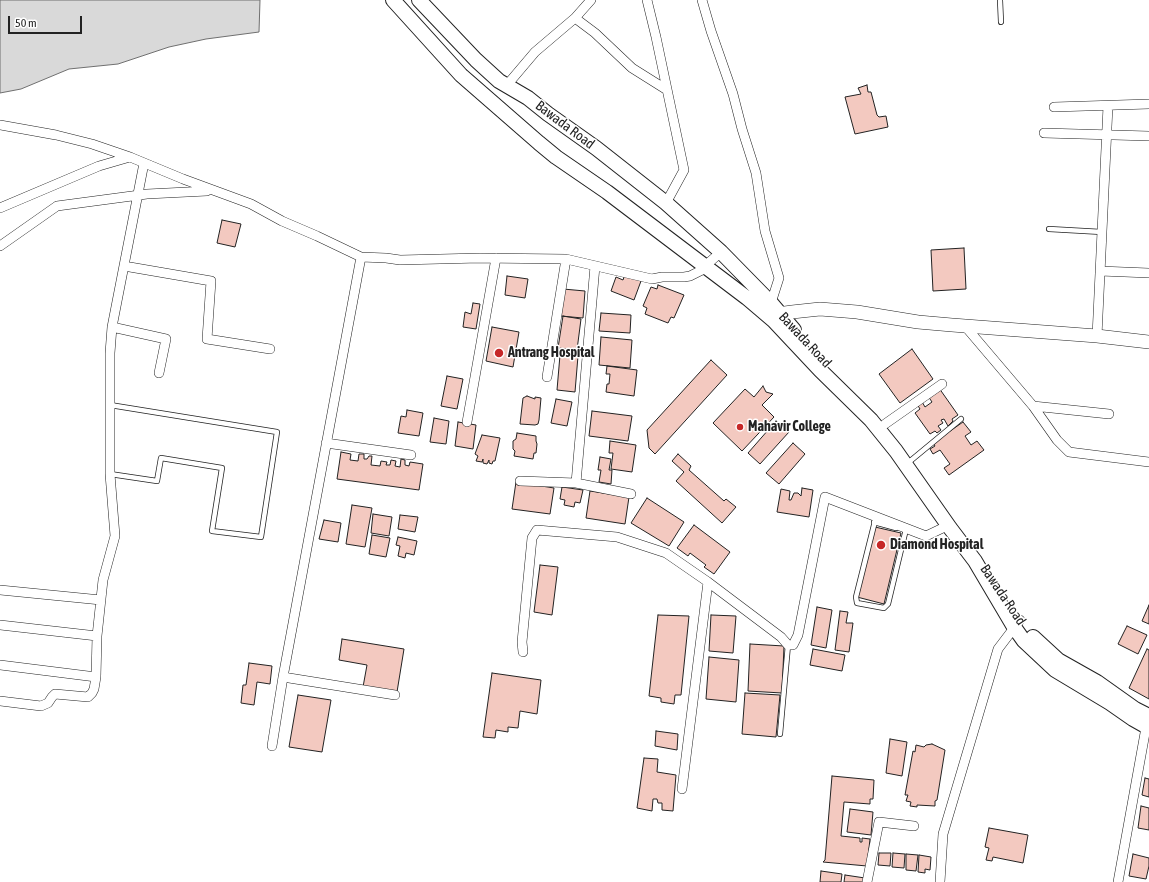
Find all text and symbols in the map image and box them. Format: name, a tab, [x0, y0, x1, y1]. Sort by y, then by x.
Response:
scale bar	[10, 8, 84, 34]
text: 50 m	[15, 16, 37, 30]
street label: Bawada Road	[532, 97, 598, 153]
street label: Bawada Road	[775, 309, 835, 371]
place label: Antrang Hospital	[508, 345, 595, 361]
marker: Antrang Hospital	[493, 347, 505, 359]
place label: Mahavir College	[748, 419, 831, 435]
marker: Mahavir College	[735, 422, 745, 432]
place label: Diamond Hospital	[890, 537, 983, 553]
marker: Diamond Hospital	[875, 539, 887, 551]
street label: Bawada Road	[977, 561, 1029, 629]

